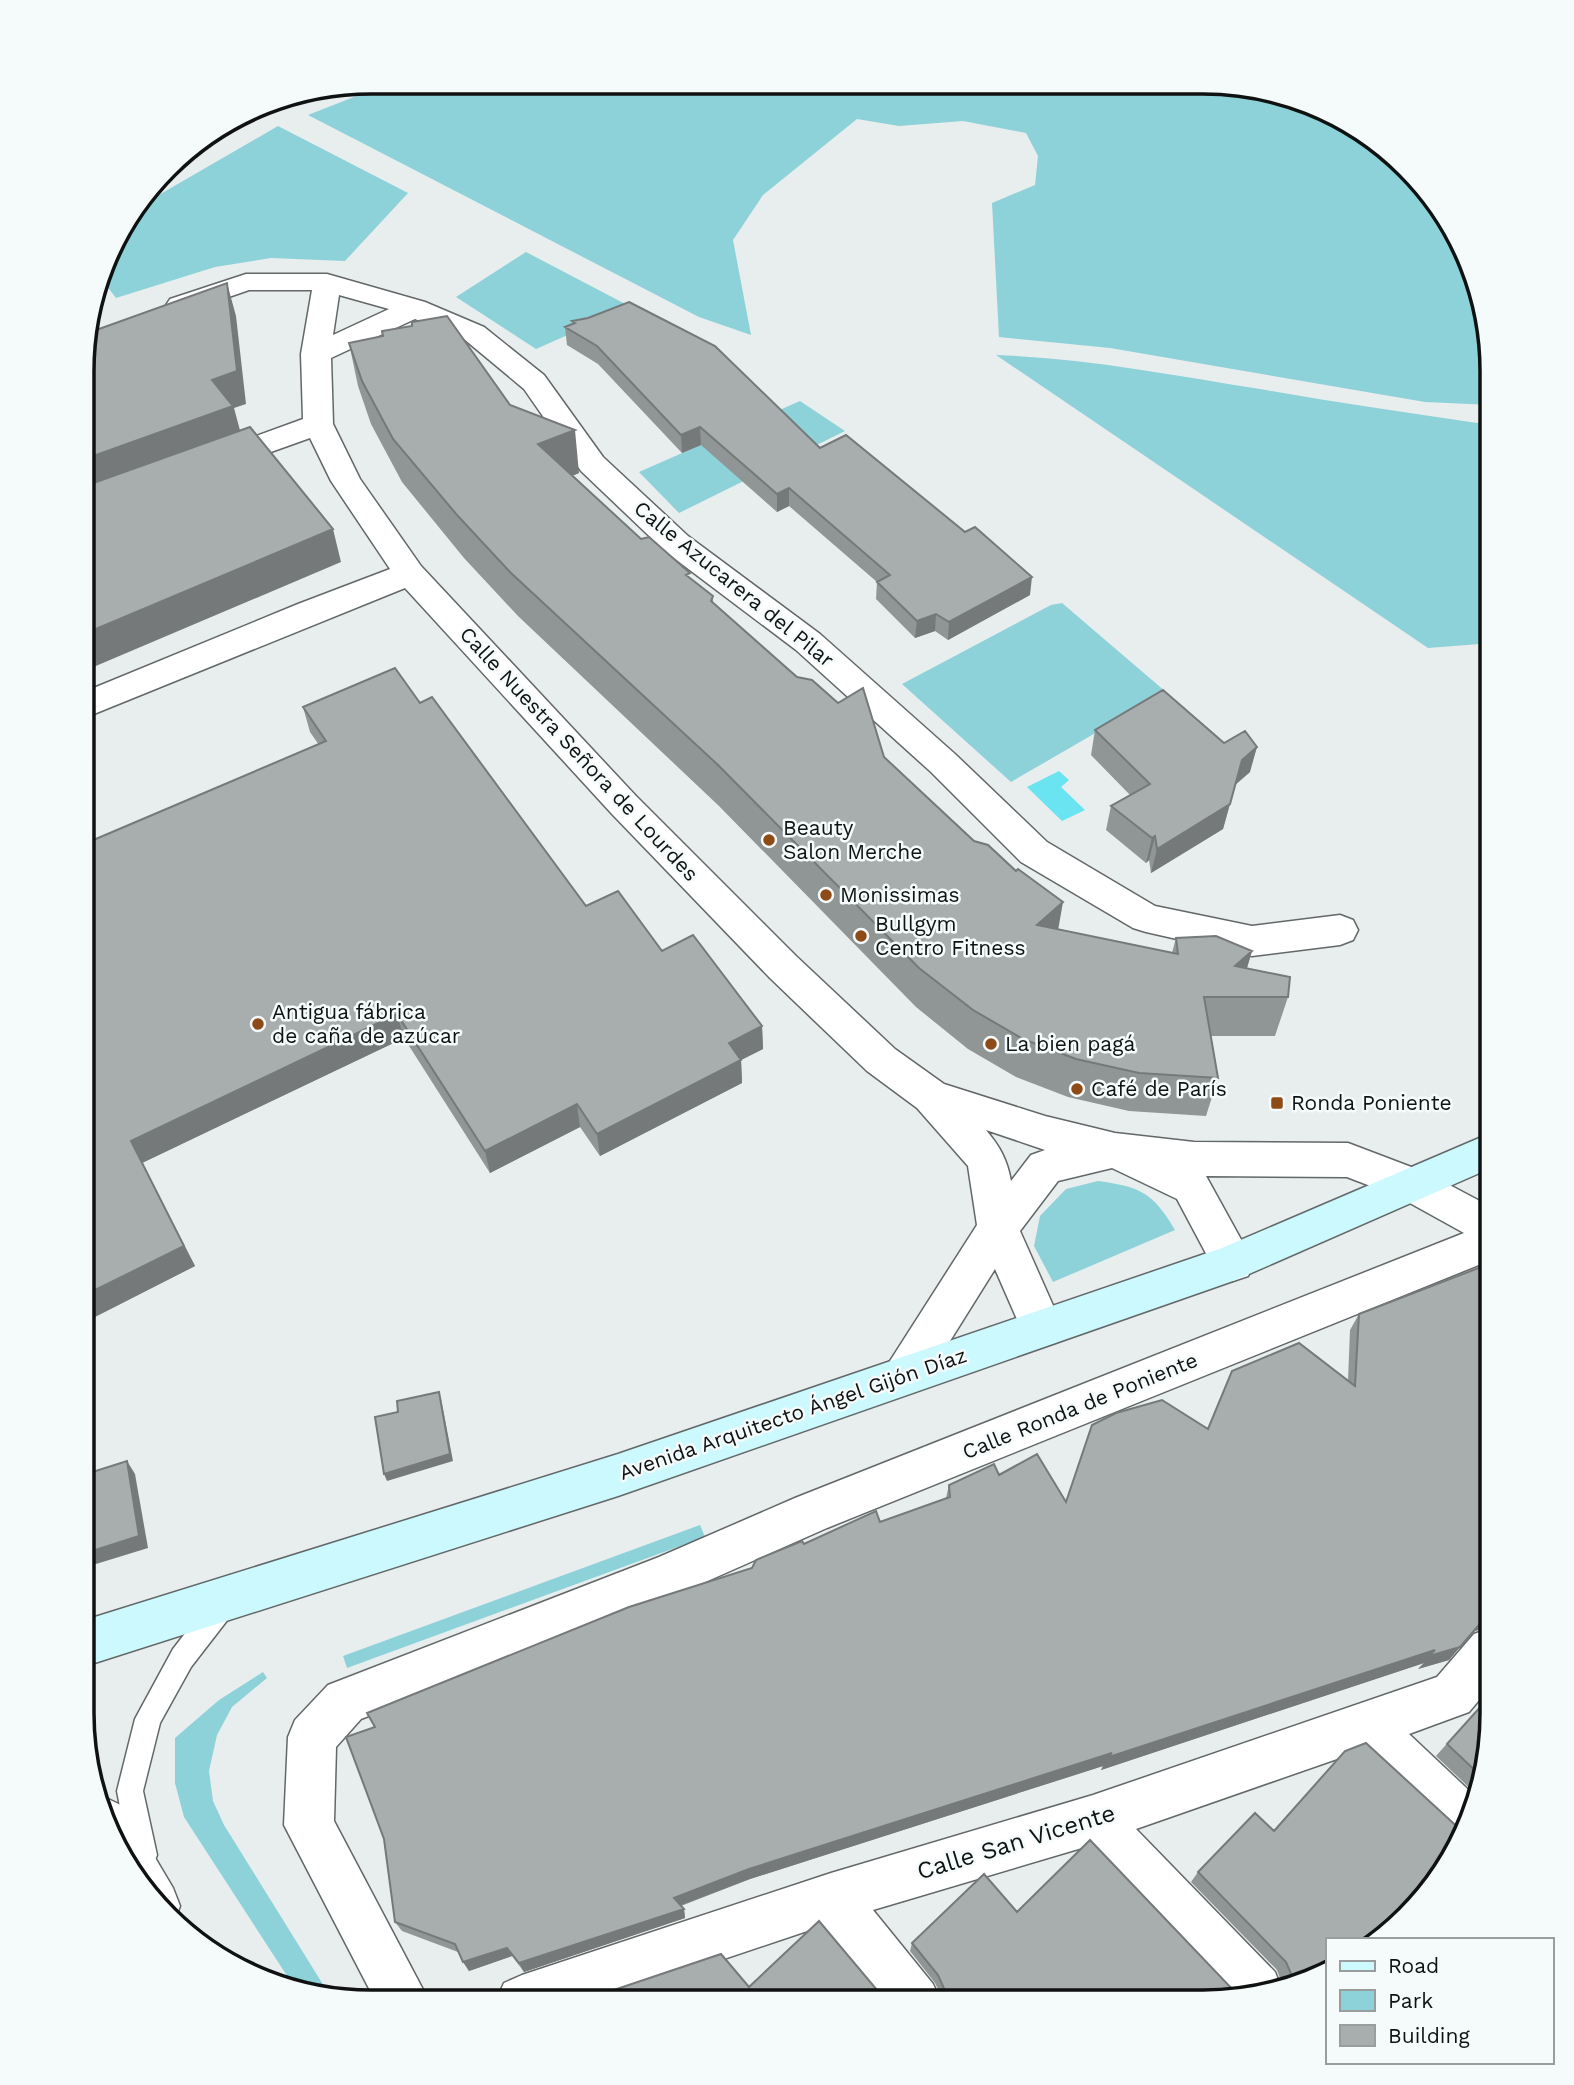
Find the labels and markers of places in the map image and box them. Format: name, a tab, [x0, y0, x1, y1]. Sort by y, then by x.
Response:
place label: Beauty Salon Merche	[783, 815, 922, 864]
marker: Beauty Salon Merche	[761, 832, 777, 848]
place label: Monissimas	[840, 882, 960, 907]
marker: Monissimas	[818, 887, 834, 903]
place label: Bullgym Centro Fitness	[875, 911, 1026, 960]
marker: Bullgym Centro Fitness	[853, 928, 869, 944]
place label: Antigua fábrica de caña de azúcar	[272, 999, 461, 1048]
marker: Antigua fábrica de caña de azúcar	[250, 1016, 266, 1032]
place label: La bien pagá	[1005, 1031, 1135, 1056]
marker: La bien pagá	[983, 1036, 999, 1052]
place label: Café de París	[1091, 1076, 1227, 1101]
marker: Café de París	[1069, 1081, 1085, 1097]
place label: Ronda Poniente	[1291, 1090, 1452, 1115]
marker: Ronda Poniente	[1269, 1095, 1285, 1111]

